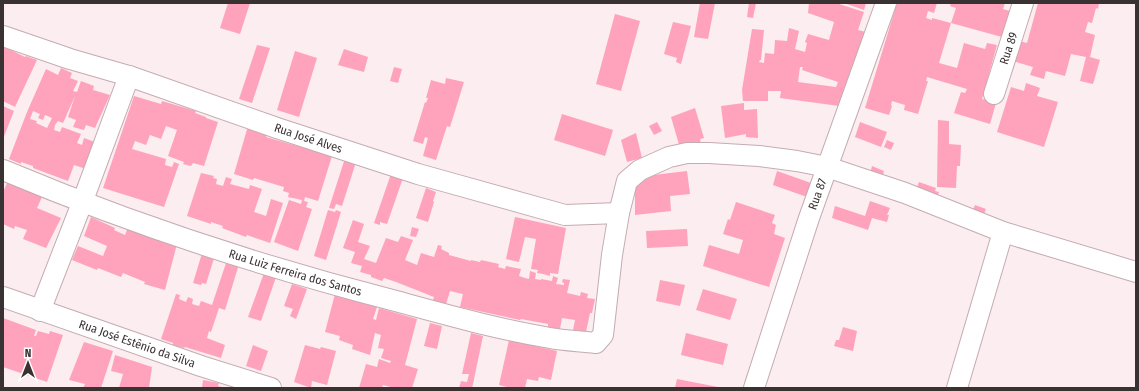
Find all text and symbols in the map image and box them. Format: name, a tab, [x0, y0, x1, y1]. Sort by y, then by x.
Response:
street label: Rua 89	[997, 30, 1020, 66]
street label: Rua José Alves	[272, 121, 344, 156]
street label: Rua 87	[806, 176, 830, 212]
street label: Rua Luiz Ferreira dos Santos	[227, 246, 363, 299]
street label: Rua José Estênio da Silva	[77, 317, 197, 370]
north arrow	[8, 343, 48, 383]
text: N	[25, 347, 31, 360]

